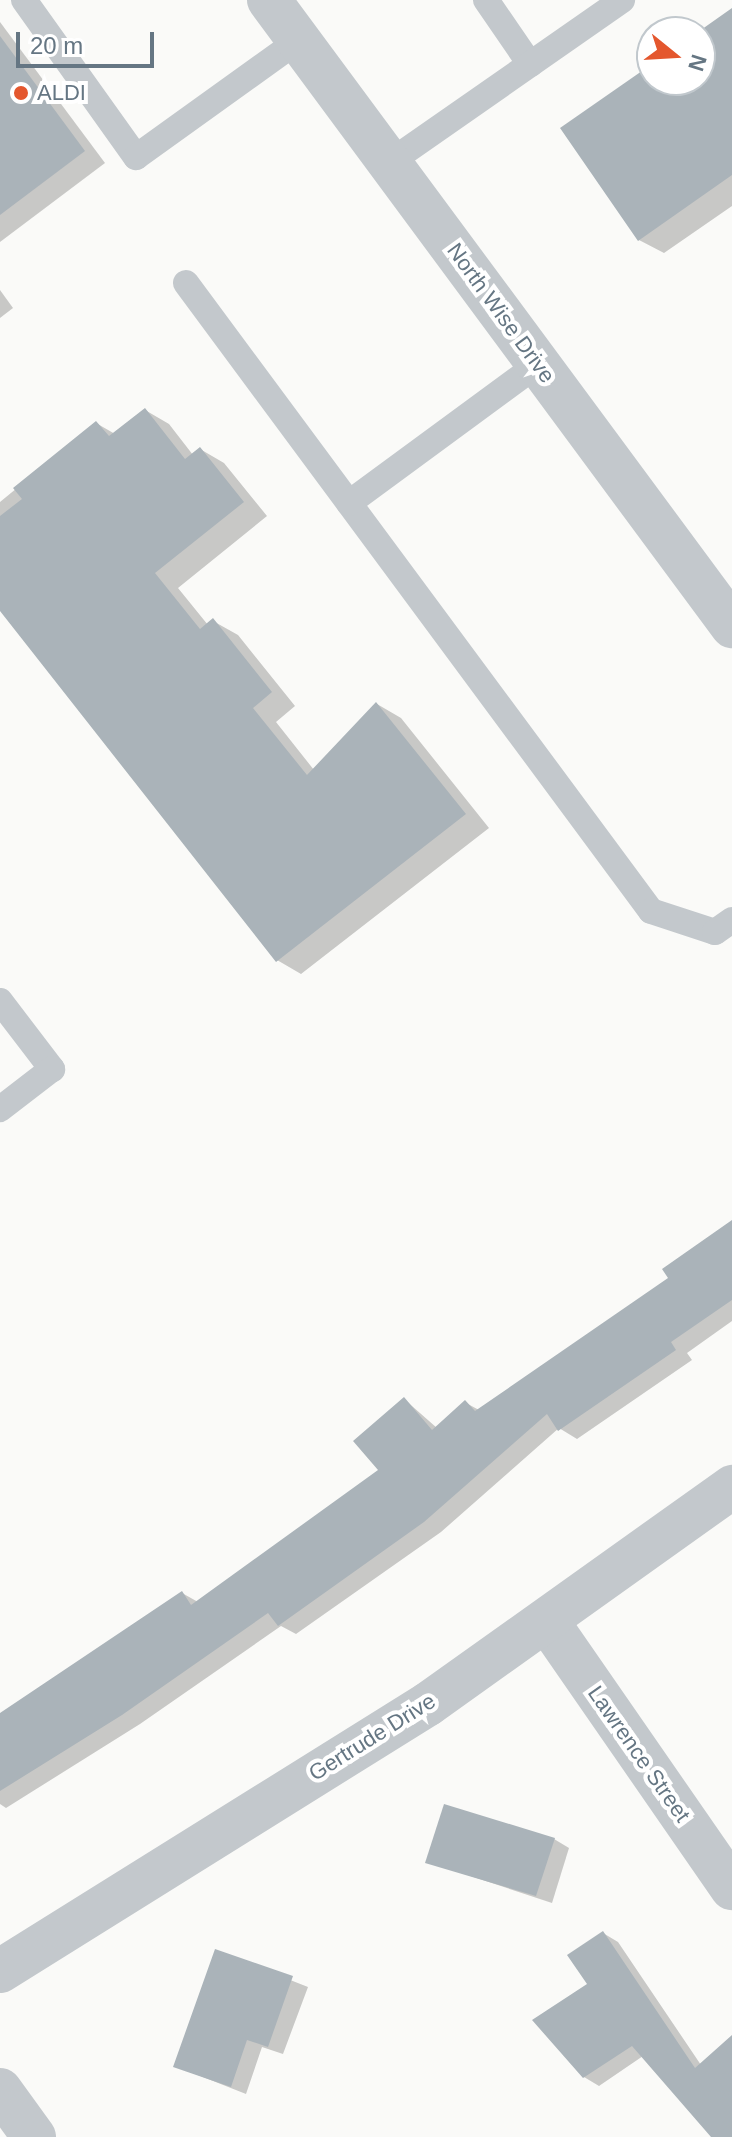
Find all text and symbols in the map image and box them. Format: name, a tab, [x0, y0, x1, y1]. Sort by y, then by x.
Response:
scale bar	[20, 16, 158, 66]
north arrow	[636, 16, 716, 96]
text: 20 m	[30, 32, 83, 59]
text: N	[683, 52, 712, 74]
place label: ALDI	[37, 80, 86, 106]
marker: ALDI	[12, 84, 30, 102]
street label: North Wise Drive	[441, 238, 561, 388]
street label: Lawrence Street	[582, 1681, 696, 1827]
street label: Gertrude Drive	[304, 1688, 440, 1786]

